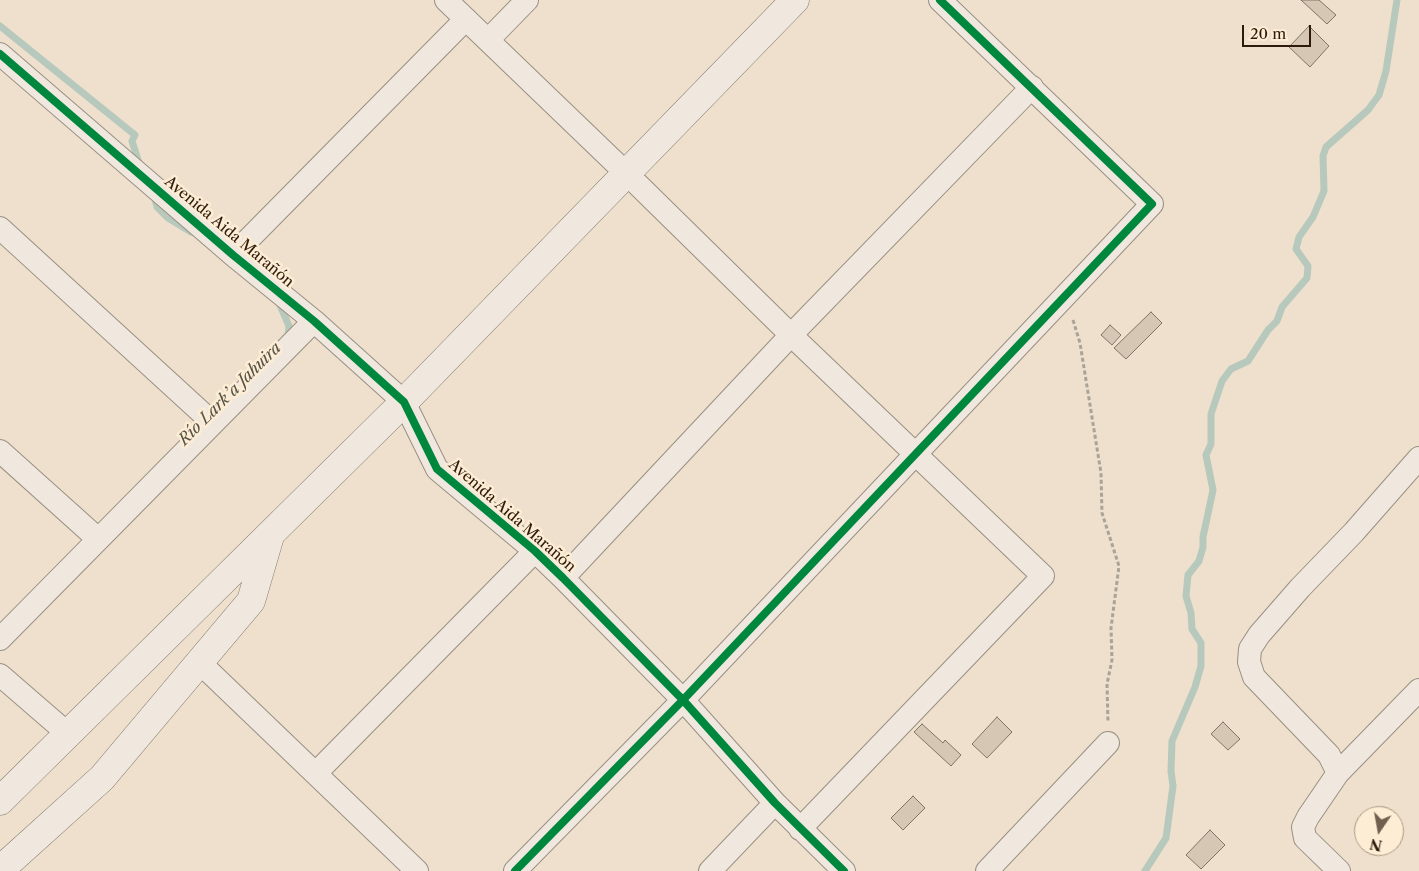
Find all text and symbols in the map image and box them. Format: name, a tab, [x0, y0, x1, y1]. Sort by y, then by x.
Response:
scale bar	[1244, 15, 1313, 47]
text: 20 m	[1250, 24, 1286, 43]
street label: Avenida Aida Marañón	[161, 173, 297, 291]
water label: Río Lark’a Jahuira	[175, 339, 285, 449]
street label: Avenida Aida Marañón	[445, 456, 579, 576]
north arrow	[1354, 806, 1404, 856]
text: N	[1368, 835, 1384, 855]

